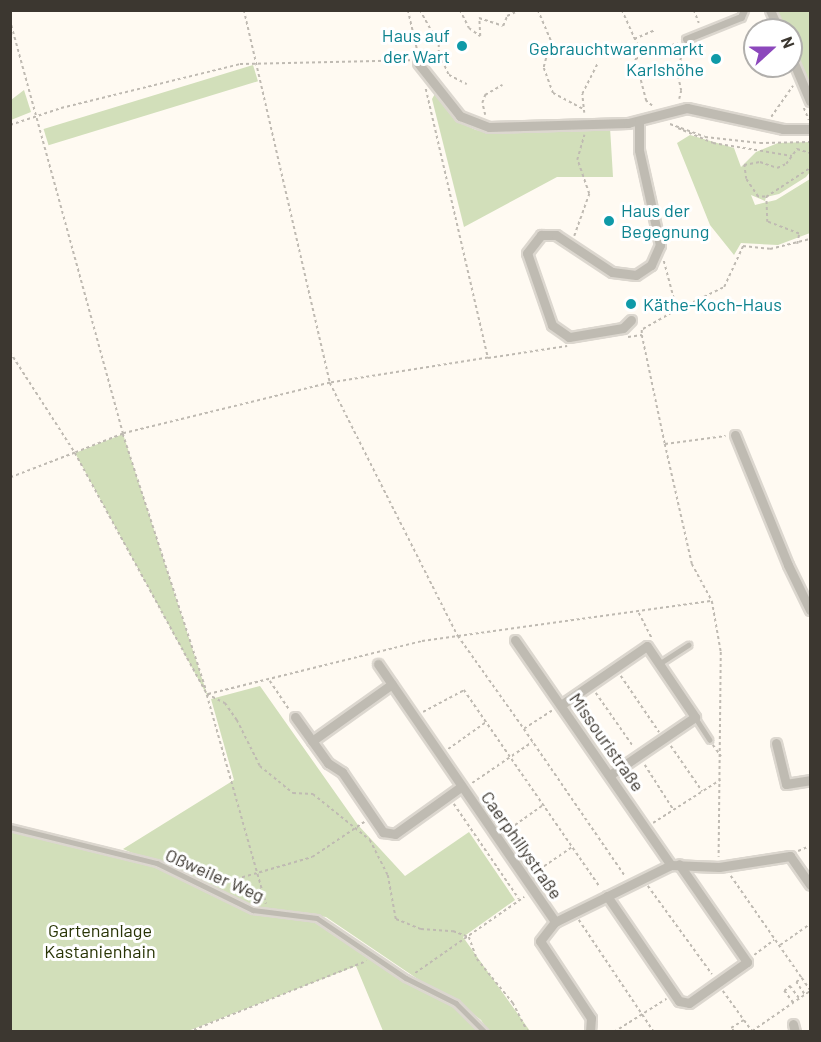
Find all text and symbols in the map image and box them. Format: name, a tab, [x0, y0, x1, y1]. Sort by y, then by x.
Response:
north arrow	[743, 18, 803, 78]
place label: Haus auf der Wart	[382, 25, 450, 68]
text: N	[778, 34, 799, 50]
place label: Gebrauchtwarenmarkt Karlshöhe	[529, 38, 704, 80]
marker: Haus auf der Wart	[455, 39, 469, 53]
marker: Gebrauchtwarenmarkt Karlshöhe	[709, 52, 723, 66]
place label: Haus der Begegnung	[621, 200, 709, 242]
marker: Haus der Begegnung	[602, 214, 616, 228]
place label: Käthe-Koch-Haus	[643, 293, 782, 315]
marker: Käthe-Koch-Haus	[624, 297, 638, 311]
street label: Missouristraße	[565, 688, 649, 796]
street label: Caerphillystraße	[477, 787, 567, 903]
street label: Oßweiler Weg	[162, 844, 268, 906]
park label: Gartenanlage Kastanienhain	[44, 920, 156, 962]

